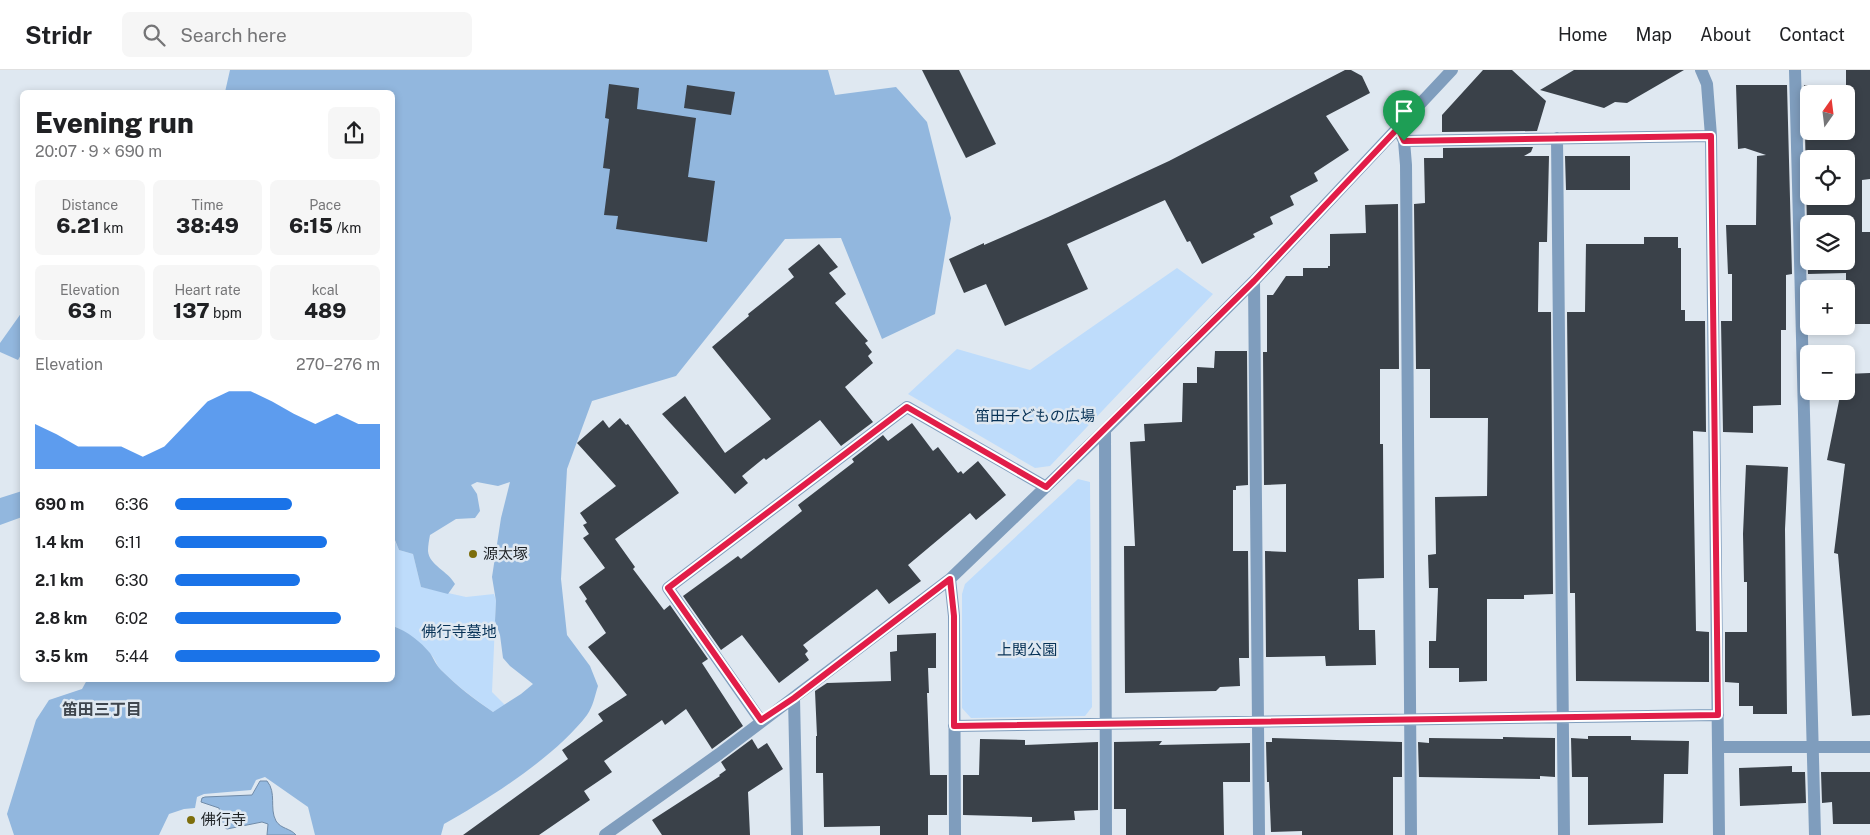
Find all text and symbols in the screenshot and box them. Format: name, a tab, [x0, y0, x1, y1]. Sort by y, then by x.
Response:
search box	[122, 12, 472, 57]
text: Stridr	[25, 21, 92, 49]
icon: search	[140, 21, 168, 49]
text: Search here	[180, 24, 287, 46]
text: Home	[1558, 24, 1608, 45]
text: Map	[1636, 24, 1672, 45]
text: About	[1700, 24, 1751, 45]
text: Contact	[1779, 24, 1845, 45]
north arrow	[1800, 85, 1855, 140]
map controls	[1800, 85, 1855, 400]
pin	[1383, 90, 1425, 141]
icon: arrive	[1390, 97, 1418, 125]
text: Evening run	[35, 106, 194, 139]
button: share	[328, 107, 380, 159]
text: 20:07 · 9 × 690 m	[35, 142, 162, 161]
button: locate	[1800, 150, 1855, 205]
text: Distance	[61, 197, 118, 213]
text: Time	[192, 197, 223, 213]
text: Pace	[309, 197, 341, 213]
text: 6.21	[56, 213, 100, 238]
text: 38:49	[176, 213, 239, 238]
text: 6:15	[289, 213, 333, 238]
button: layers	[1800, 215, 1855, 270]
text: km	[100, 220, 123, 236]
text: /km	[333, 220, 361, 236]
button: +	[1800, 280, 1855, 335]
text: Elevation	[60, 282, 120, 298]
text: Heart rate	[174, 282, 241, 298]
text: kcal	[312, 282, 339, 298]
text: 63	[68, 298, 96, 323]
text: 137	[173, 298, 210, 323]
text: 489	[304, 298, 346, 323]
text: m	[96, 305, 112, 321]
text: bpm	[210, 305, 242, 321]
button: −	[1800, 345, 1855, 400]
text: Elevation	[35, 355, 103, 374]
text: 270–276 m	[296, 355, 380, 374]
park label: 笛田子どもの広場	[975, 407, 1095, 424]
text: 690 m	[35, 495, 84, 514]
text: 6:36	[115, 495, 149, 514]
text: 1.4 km	[35, 533, 84, 552]
text: 6:11	[115, 533, 142, 552]
place label: 源太塚	[483, 545, 528, 562]
marker: 源太塚	[467, 548, 479, 560]
text: 2.1 km	[35, 571, 84, 590]
text: 6:30	[115, 571, 148, 590]
text: 2.8 km	[35, 609, 87, 628]
text: 6:02	[115, 609, 148, 628]
park label: 佛行寺墓地	[421, 623, 497, 640]
park label: 上関公園	[997, 641, 1057, 658]
text: 3.5 km	[35, 647, 88, 666]
text: 5:44	[115, 647, 149, 666]
district label: 笛田三丁目	[62, 700, 142, 719]
place label: 佛行寺	[201, 811, 246, 828]
marker: 佛行寺	[185, 814, 197, 826]

